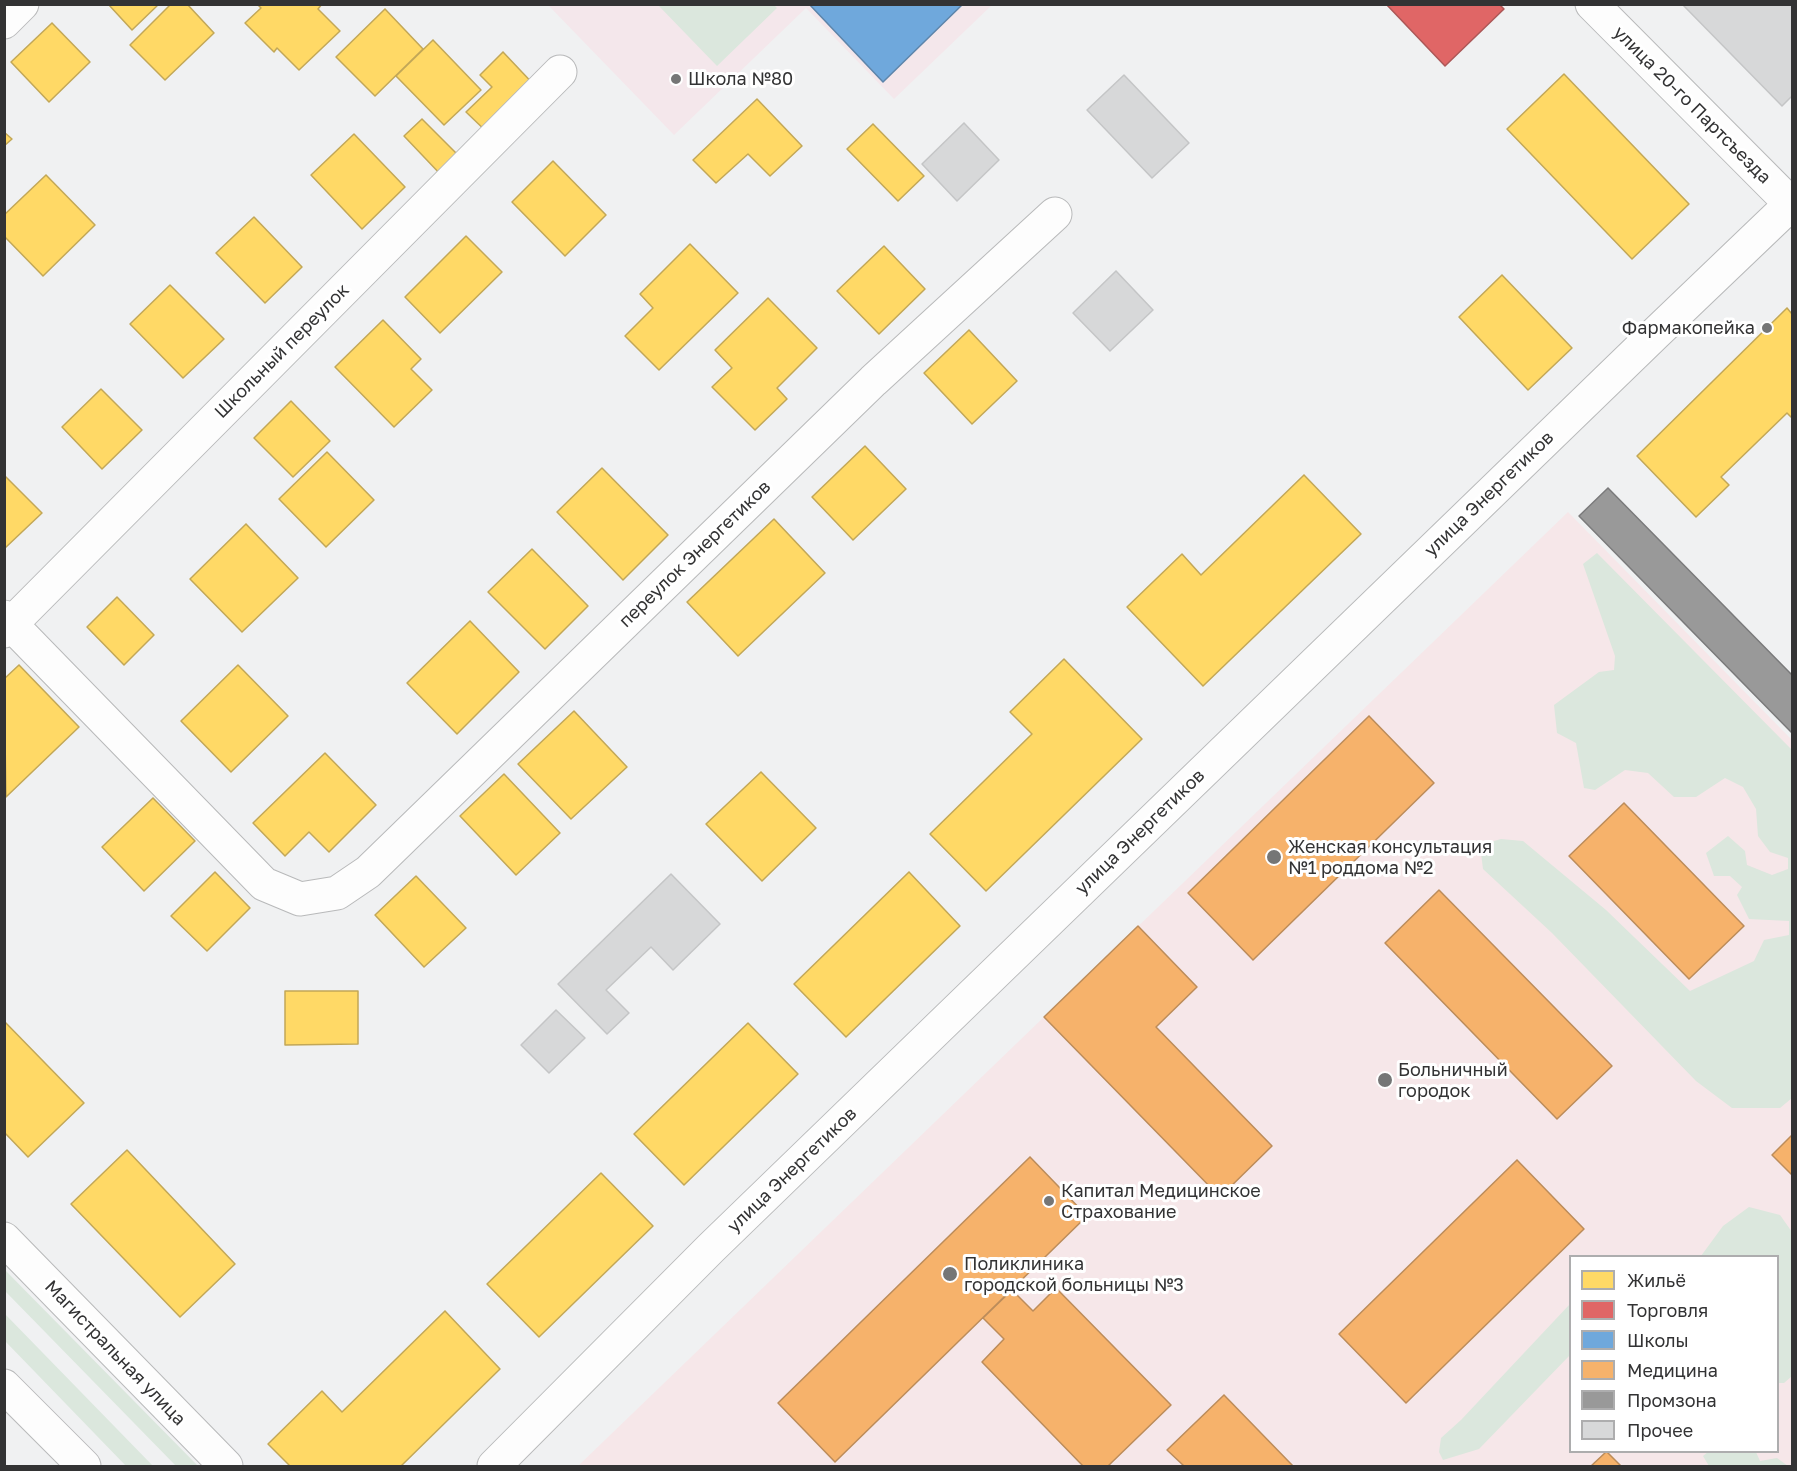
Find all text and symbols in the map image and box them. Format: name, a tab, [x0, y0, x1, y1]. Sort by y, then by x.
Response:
street label: улица 20-го Партсъезда	[1609, 22, 1775, 188]
place label: Школа №80	[688, 68, 793, 90]
marker: Школа №80	[669, 72, 683, 86]
street label: Школьный переулок	[210, 279, 354, 423]
place label: Фармакопейка	[1622, 317, 1755, 339]
marker: Фармакопейка	[1760, 321, 1774, 335]
street label: улица Энергетиков	[1420, 427, 1558, 561]
street label: переулок Энергетиков	[615, 476, 775, 632]
street label: улица Энергетиков	[1071, 765, 1209, 899]
place label: Женская консультация №1 роддома №2	[1288, 836, 1492, 878]
marker: Женская консультация №1 роддома №2	[1265, 848, 1283, 866]
place label: Больничный городок	[1398, 1059, 1508, 1102]
marker: Больничный городок	[1376, 1071, 1394, 1089]
street label: улица Энергетиков	[723, 1103, 861, 1237]
place label: Капитал Медицинское Страхование	[1061, 1180, 1261, 1222]
marker: Капитал Медицинское Страхование	[1042, 1194, 1056, 1208]
place label: Поликлиника городской больницы №3	[964, 1253, 1184, 1296]
legend	[1569, 1255, 1779, 1453]
marker: Поликлиника городской больницы №3	[941, 1265, 959, 1283]
text: Жильё	[1627, 1269, 1686, 1291]
street label: Магистральная улица	[40, 1276, 190, 1430]
text: Торговля	[1627, 1299, 1708, 1321]
text: Школы	[1627, 1329, 1689, 1351]
text: Медицина	[1627, 1359, 1718, 1381]
text: Промзона	[1627, 1389, 1717, 1411]
text: Прочее	[1627, 1419, 1693, 1441]

